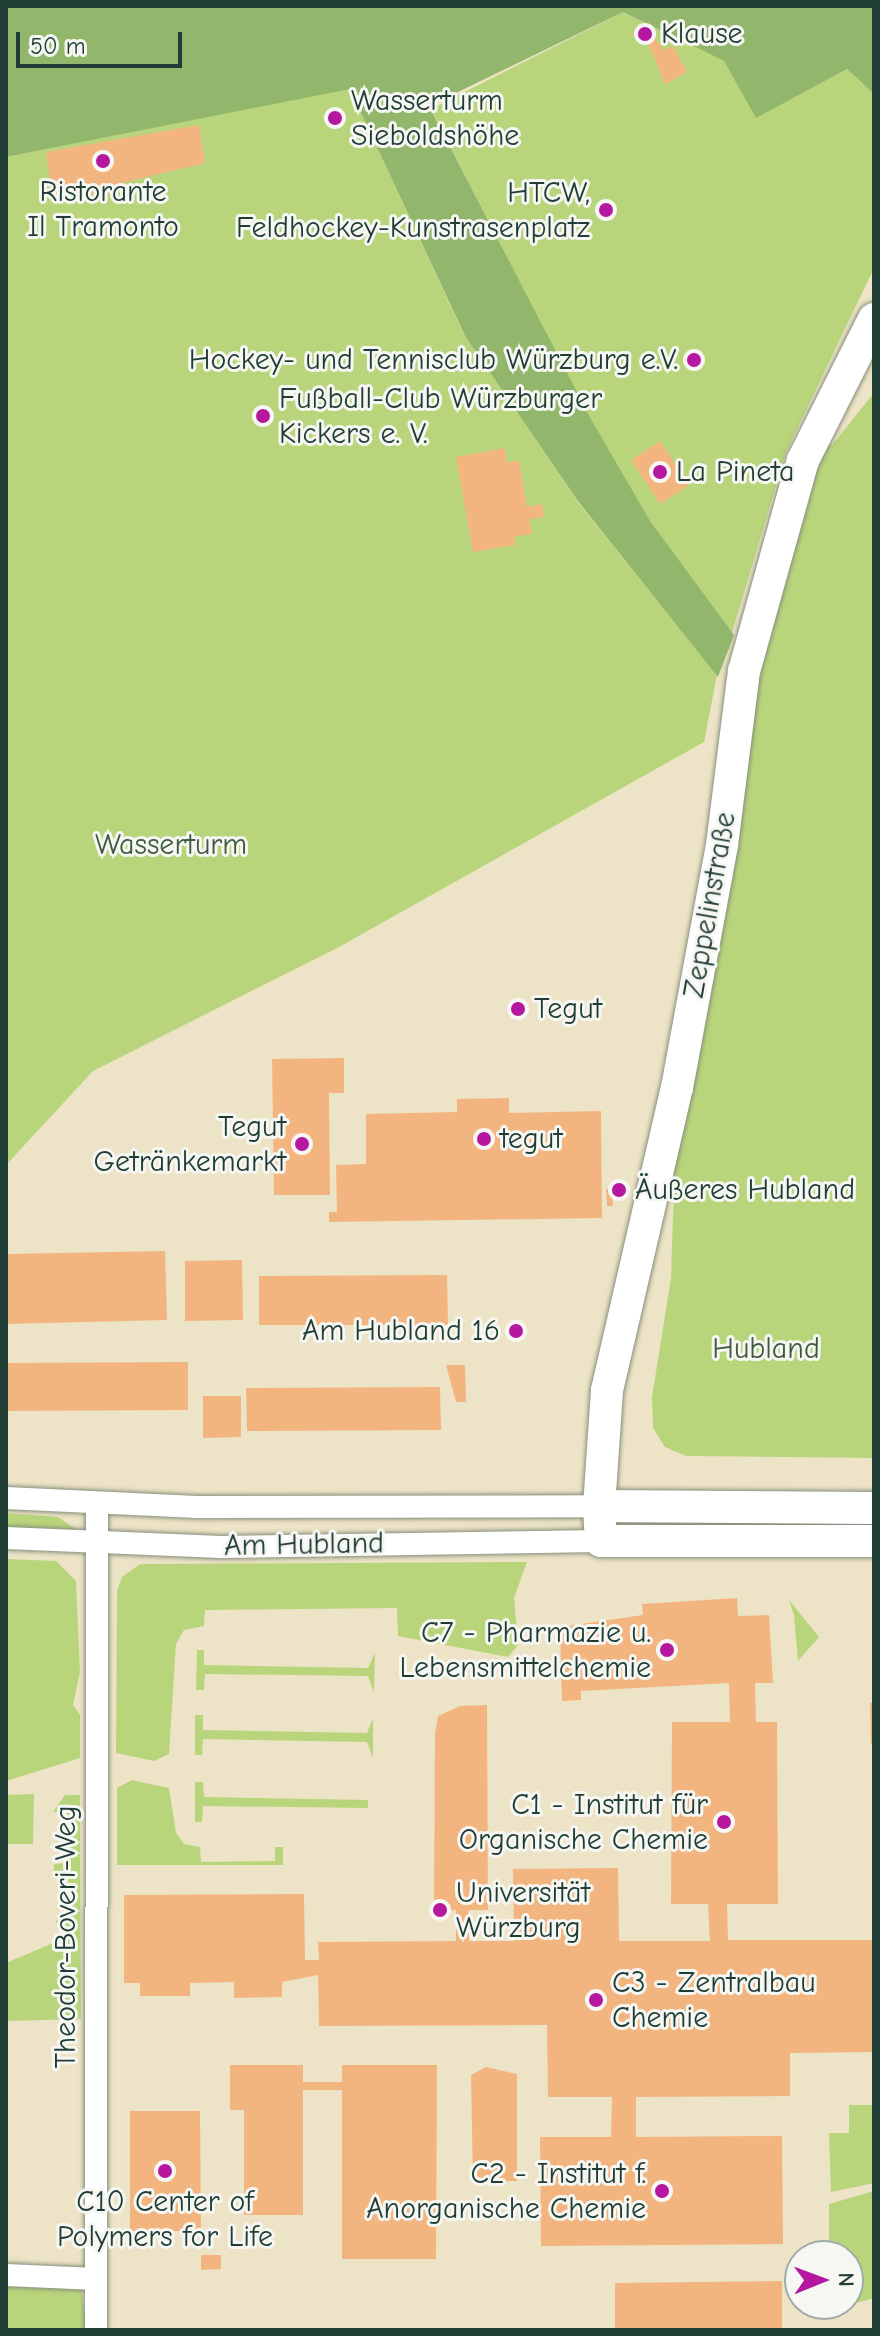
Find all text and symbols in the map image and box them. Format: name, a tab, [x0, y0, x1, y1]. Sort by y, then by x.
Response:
scale bar	[20, 16, 186, 66]
place label: Klause	[661, 16, 743, 52]
marker: Klause	[636, 25, 654, 43]
text: 50 m	[30, 32, 86, 60]
place label: Wasserturm Sieboldshöhe	[351, 83, 519, 154]
marker: Wasserturm Sieboldshöhe	[326, 109, 344, 127]
marker: Ristorante Il Tramonto	[94, 152, 112, 170]
place label: Ristorante Il Tramonto	[27, 174, 179, 244]
place label: HTCW, Feldhockey-Kunstrasenplatz	[236, 175, 590, 246]
marker: HTCW, Feldhockey-Kunstrasenplatz	[597, 201, 615, 219]
place label: Hockey- und Tennisclub Würzburg e.V.	[189, 342, 678, 378]
marker: Hockey- und Tennisclub Würzburg e.V.	[685, 351, 703, 369]
place label: Fußball-Club Würzburger Kickers e. V.	[279, 381, 602, 452]
marker: Fußball-Club Würzburger Kickers e. V.	[254, 407, 272, 425]
place label: La Pineta	[676, 454, 794, 490]
marker: La Pineta	[651, 463, 669, 481]
street label: Zeppelinstraße	[676, 809, 744, 1001]
park label: Wasserturm	[95, 827, 247, 863]
place label: Tegut	[534, 991, 602, 1027]
marker: Tegut	[509, 1000, 527, 1018]
place label: Tegut Getränkemarkt	[94, 1109, 286, 1180]
place label: tegut	[500, 1121, 563, 1157]
marker: tegut	[475, 1130, 493, 1148]
marker: Tegut Getränkemarkt	[293, 1135, 311, 1153]
place label: Äußeres Hubland	[635, 1172, 855, 1208]
marker: Äußeres Hubland	[610, 1181, 628, 1199]
place label: Am Hubland 16	[302, 1313, 500, 1349]
marker: Am Hubland 16	[507, 1322, 525, 1340]
park label: Hubland	[712, 1331, 820, 1367]
street label: Am Hubland	[224, 1526, 384, 1564]
place label: C7 - Pharmazie u. Lebensmittelchemie	[400, 1615, 651, 1686]
marker: C7 - Pharmazie u. Lebensmittelchemie	[658, 1641, 676, 1659]
place label: C1 - Institut für Organische Chemie	[459, 1787, 708, 1858]
street label: Theodor-Boveri-Weg	[48, 1805, 84, 2069]
marker: C1 - Institut für Organische Chemie	[715, 1813, 733, 1831]
place label: Universität Würzburg	[456, 1875, 590, 1946]
marker: Universität Würzburg	[431, 1901, 449, 1919]
place label: C3 - Zentralbau Chemie	[612, 1965, 816, 2036]
marker: C3 - Zentralbau Chemie	[587, 1991, 605, 2009]
place label: C2 - Institut f. Anorganische Chemie	[366, 2156, 646, 2226]
marker: C10 Center of Polymers for Life	[156, 2162, 174, 2180]
marker: C2 - Institut f. Anorganische Chemie	[653, 2182, 671, 2200]
place label: C10 Center of Polymers for Life	[57, 2184, 273, 2254]
north arrow	[784, 2240, 864, 2320]
text: N	[833, 2272, 859, 2287]

